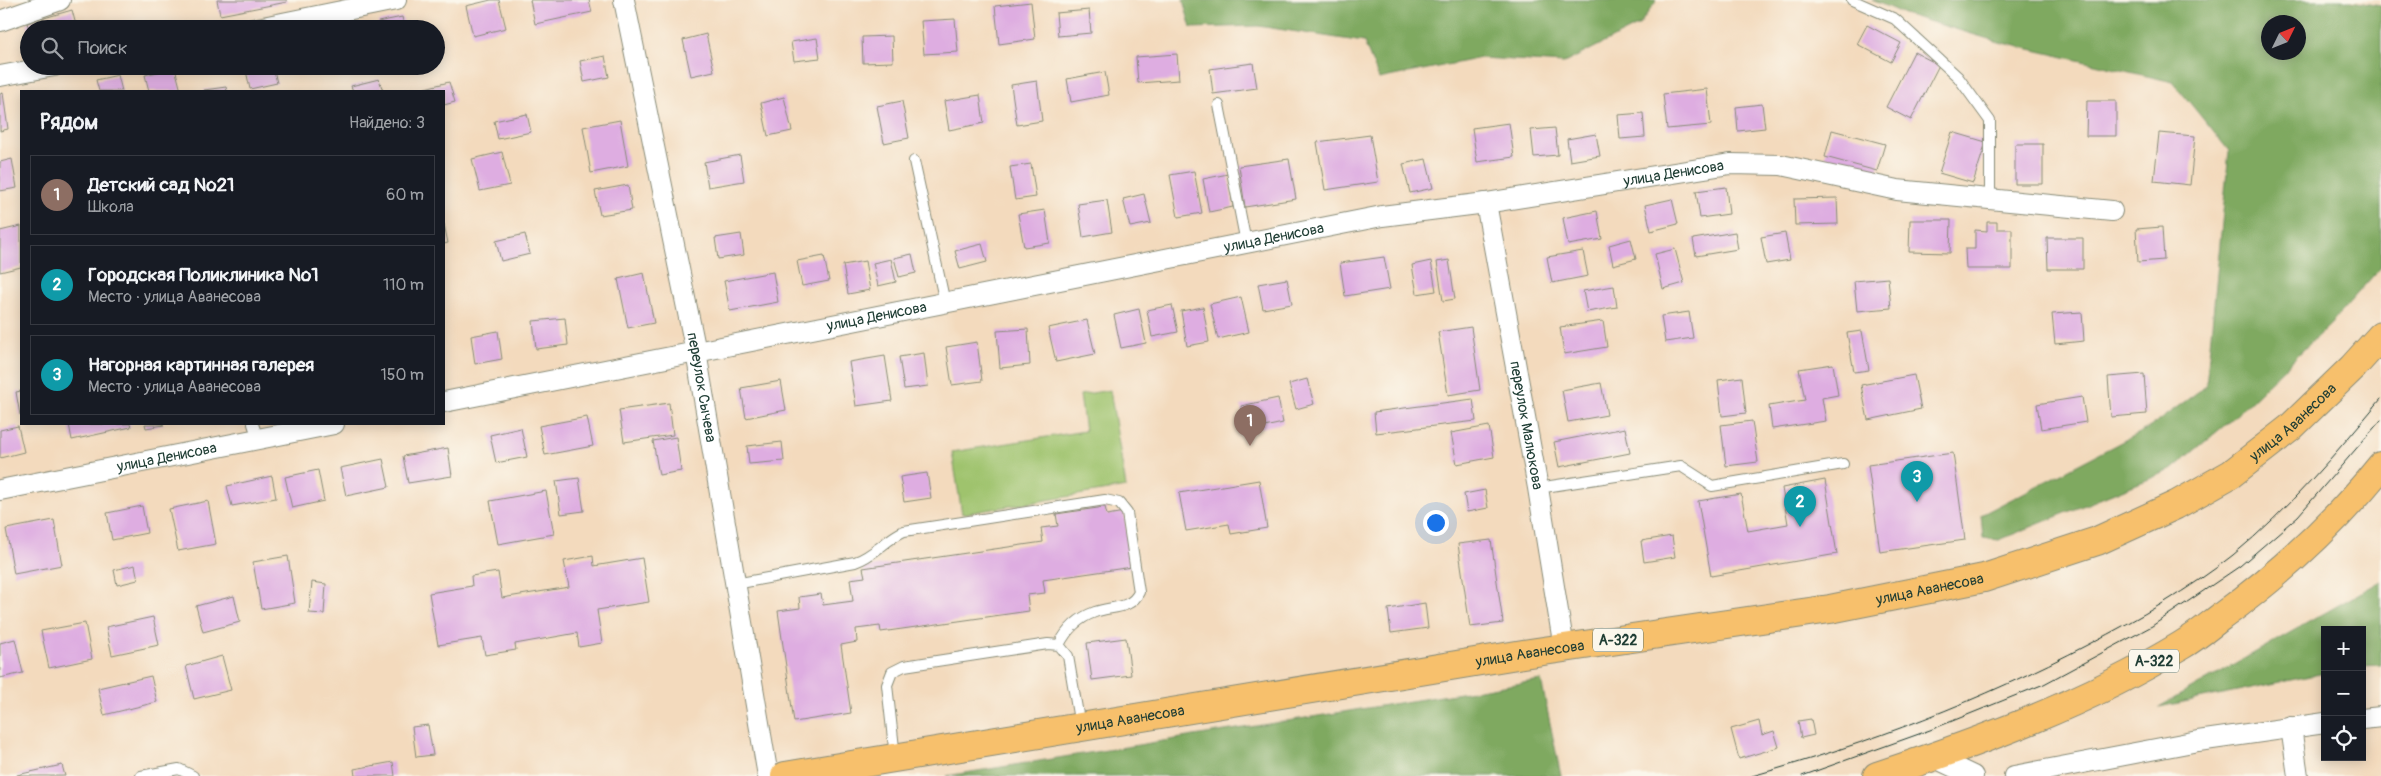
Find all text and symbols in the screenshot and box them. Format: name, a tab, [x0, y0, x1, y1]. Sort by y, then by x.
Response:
north arrow	[2261, 15, 2306, 60]
search box	[20, 20, 445, 75]
icon: search	[38, 34, 66, 62]
text: Поиск	[78, 36, 128, 60]
text: Рядом	[40, 109, 98, 136]
text: Найдено: 3	[349, 113, 425, 133]
street label: улица Денисова	[1621, 156, 1725, 191]
text: Детский сад №21	[88, 173, 235, 197]
text: 1	[54, 185, 60, 205]
text: 60 m	[386, 185, 424, 205]
text: Школа	[88, 197, 134, 217]
street label: улица Денисова	[1221, 218, 1325, 257]
text: Городская Поликлиника №1	[88, 263, 319, 287]
text: 2	[53, 275, 61, 295]
text: 110 m	[383, 275, 424, 295]
text: Место · улица Аванесова	[88, 287, 261, 307]
street label: улица Денисова	[824, 297, 928, 336]
street label: переулок Сычева	[683, 331, 721, 444]
text: Нагорная картинная галерея	[88, 353, 314, 377]
street label: переулок Малюкова	[1506, 359, 1548, 491]
text: 3	[53, 365, 61, 385]
text: 150 m	[380, 365, 424, 385]
text: Место · улица Аванесова	[88, 377, 261, 397]
street label: улица Аванесова	[2245, 379, 2340, 466]
pin: 1	[1234, 405, 1266, 446]
street label: улица Денисова	[114, 438, 218, 476]
pin: 3	[1901, 461, 1933, 502]
pin: 2	[1784, 486, 1816, 527]
your location	[1423, 510, 1449, 536]
street label: улица Аванесова	[1873, 569, 1985, 609]
map controls	[2321, 626, 2366, 761]
button: +	[2321, 626, 2366, 671]
road number: А-322	[1593, 628, 1643, 652]
street label: улица Аванесова	[1473, 636, 1586, 671]
road number: А-322	[2129, 649, 2179, 672]
button: −	[2321, 671, 2366, 716]
street label: улица Аванесова	[1074, 701, 1186, 737]
button: locate	[2321, 716, 2366, 761]

